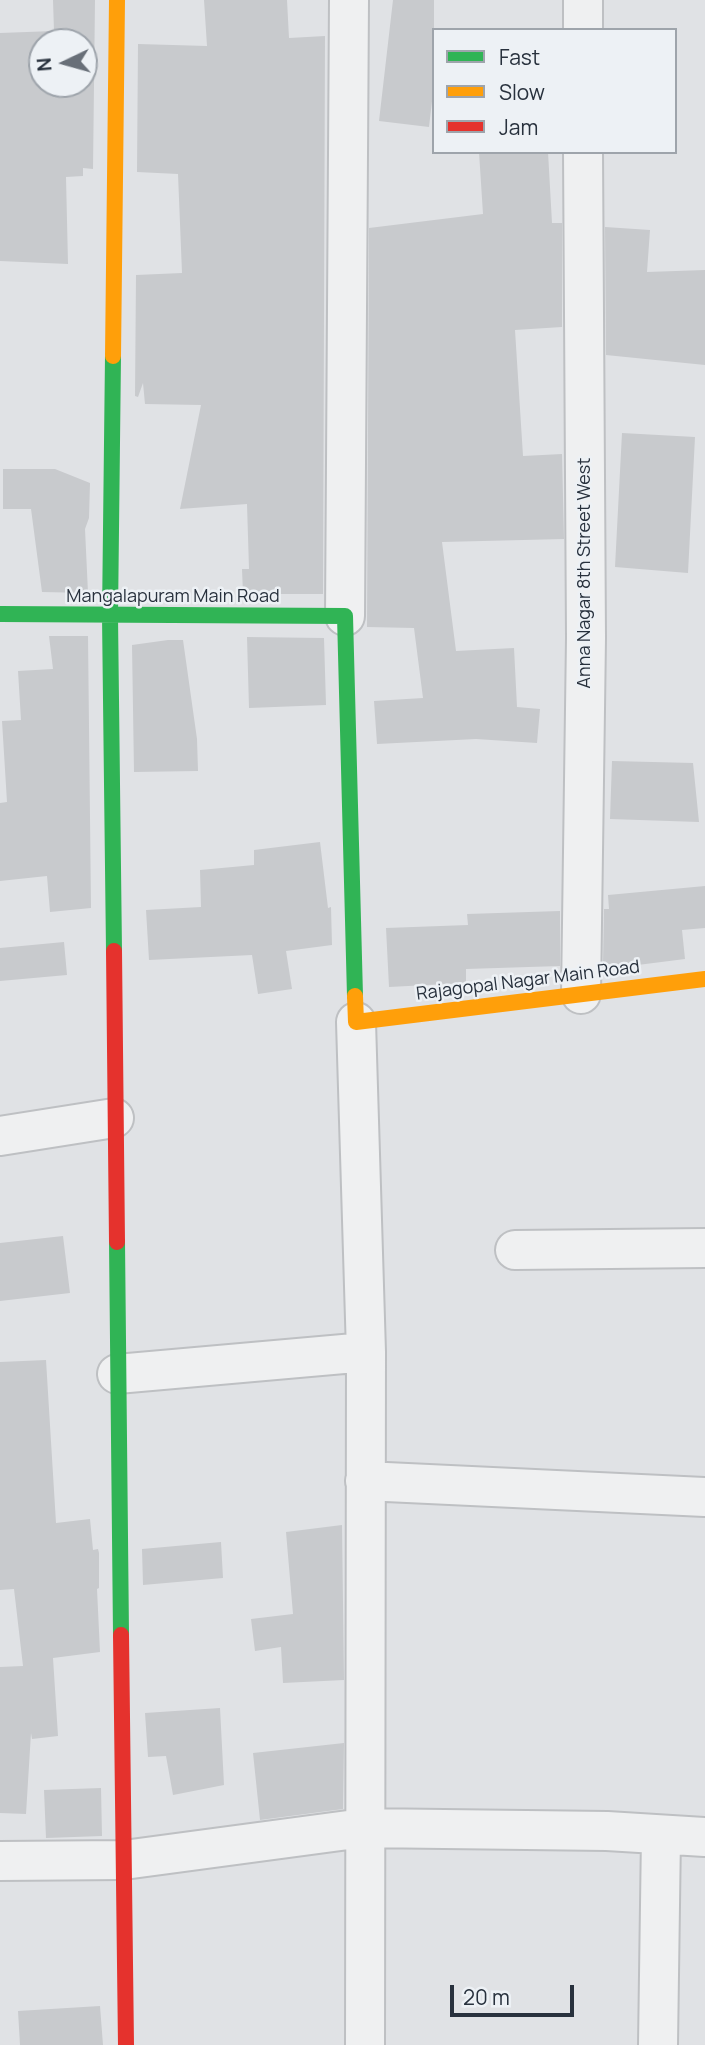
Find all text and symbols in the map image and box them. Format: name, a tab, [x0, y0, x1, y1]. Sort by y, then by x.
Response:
north arrow	[28, 28, 98, 98]
legend	[432, 28, 677, 154]
text: Fast	[499, 43, 540, 71]
text: N	[31, 57, 58, 73]
text: Slow	[499, 78, 545, 106]
text: Jam	[499, 113, 538, 141]
street label: Anna Nagar 8th Street West	[574, 458, 596, 688]
street label: Mangalapuram Main Road	[66, 586, 280, 608]
street label: Rajagopal Nagar Main Road	[415, 957, 641, 1005]
scale bar	[453, 1972, 577, 2016]
text: 20 m	[463, 1983, 510, 2011]

